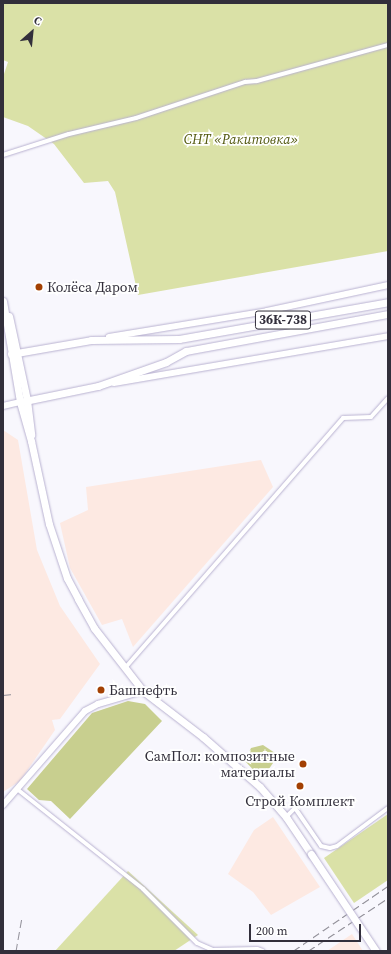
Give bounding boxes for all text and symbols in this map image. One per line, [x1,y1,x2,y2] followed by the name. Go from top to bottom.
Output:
[12,12,52,52] north arrow
[31,13,44,29] text: С
[184,131,298,147] park label: СНТ «Ракитовка»
[47,279,138,295] place label: Колёса Даром
[34,282,44,292] marker: Колёса Даром
[254,309,312,331] road number: 36К-738
[109,682,177,698] place label: Башнефть
[96,685,106,695] marker: Башнефть
[145,748,295,780] place label: СамПол: композитные материалы
[298,759,308,769] marker: СамПол: композитные материалы
[295,781,305,791] marker: Строй Комплект
[245,793,355,809] place label: Строй Комплект
[251,916,363,942] scale bar
[256,923,288,939] text: 200 m

